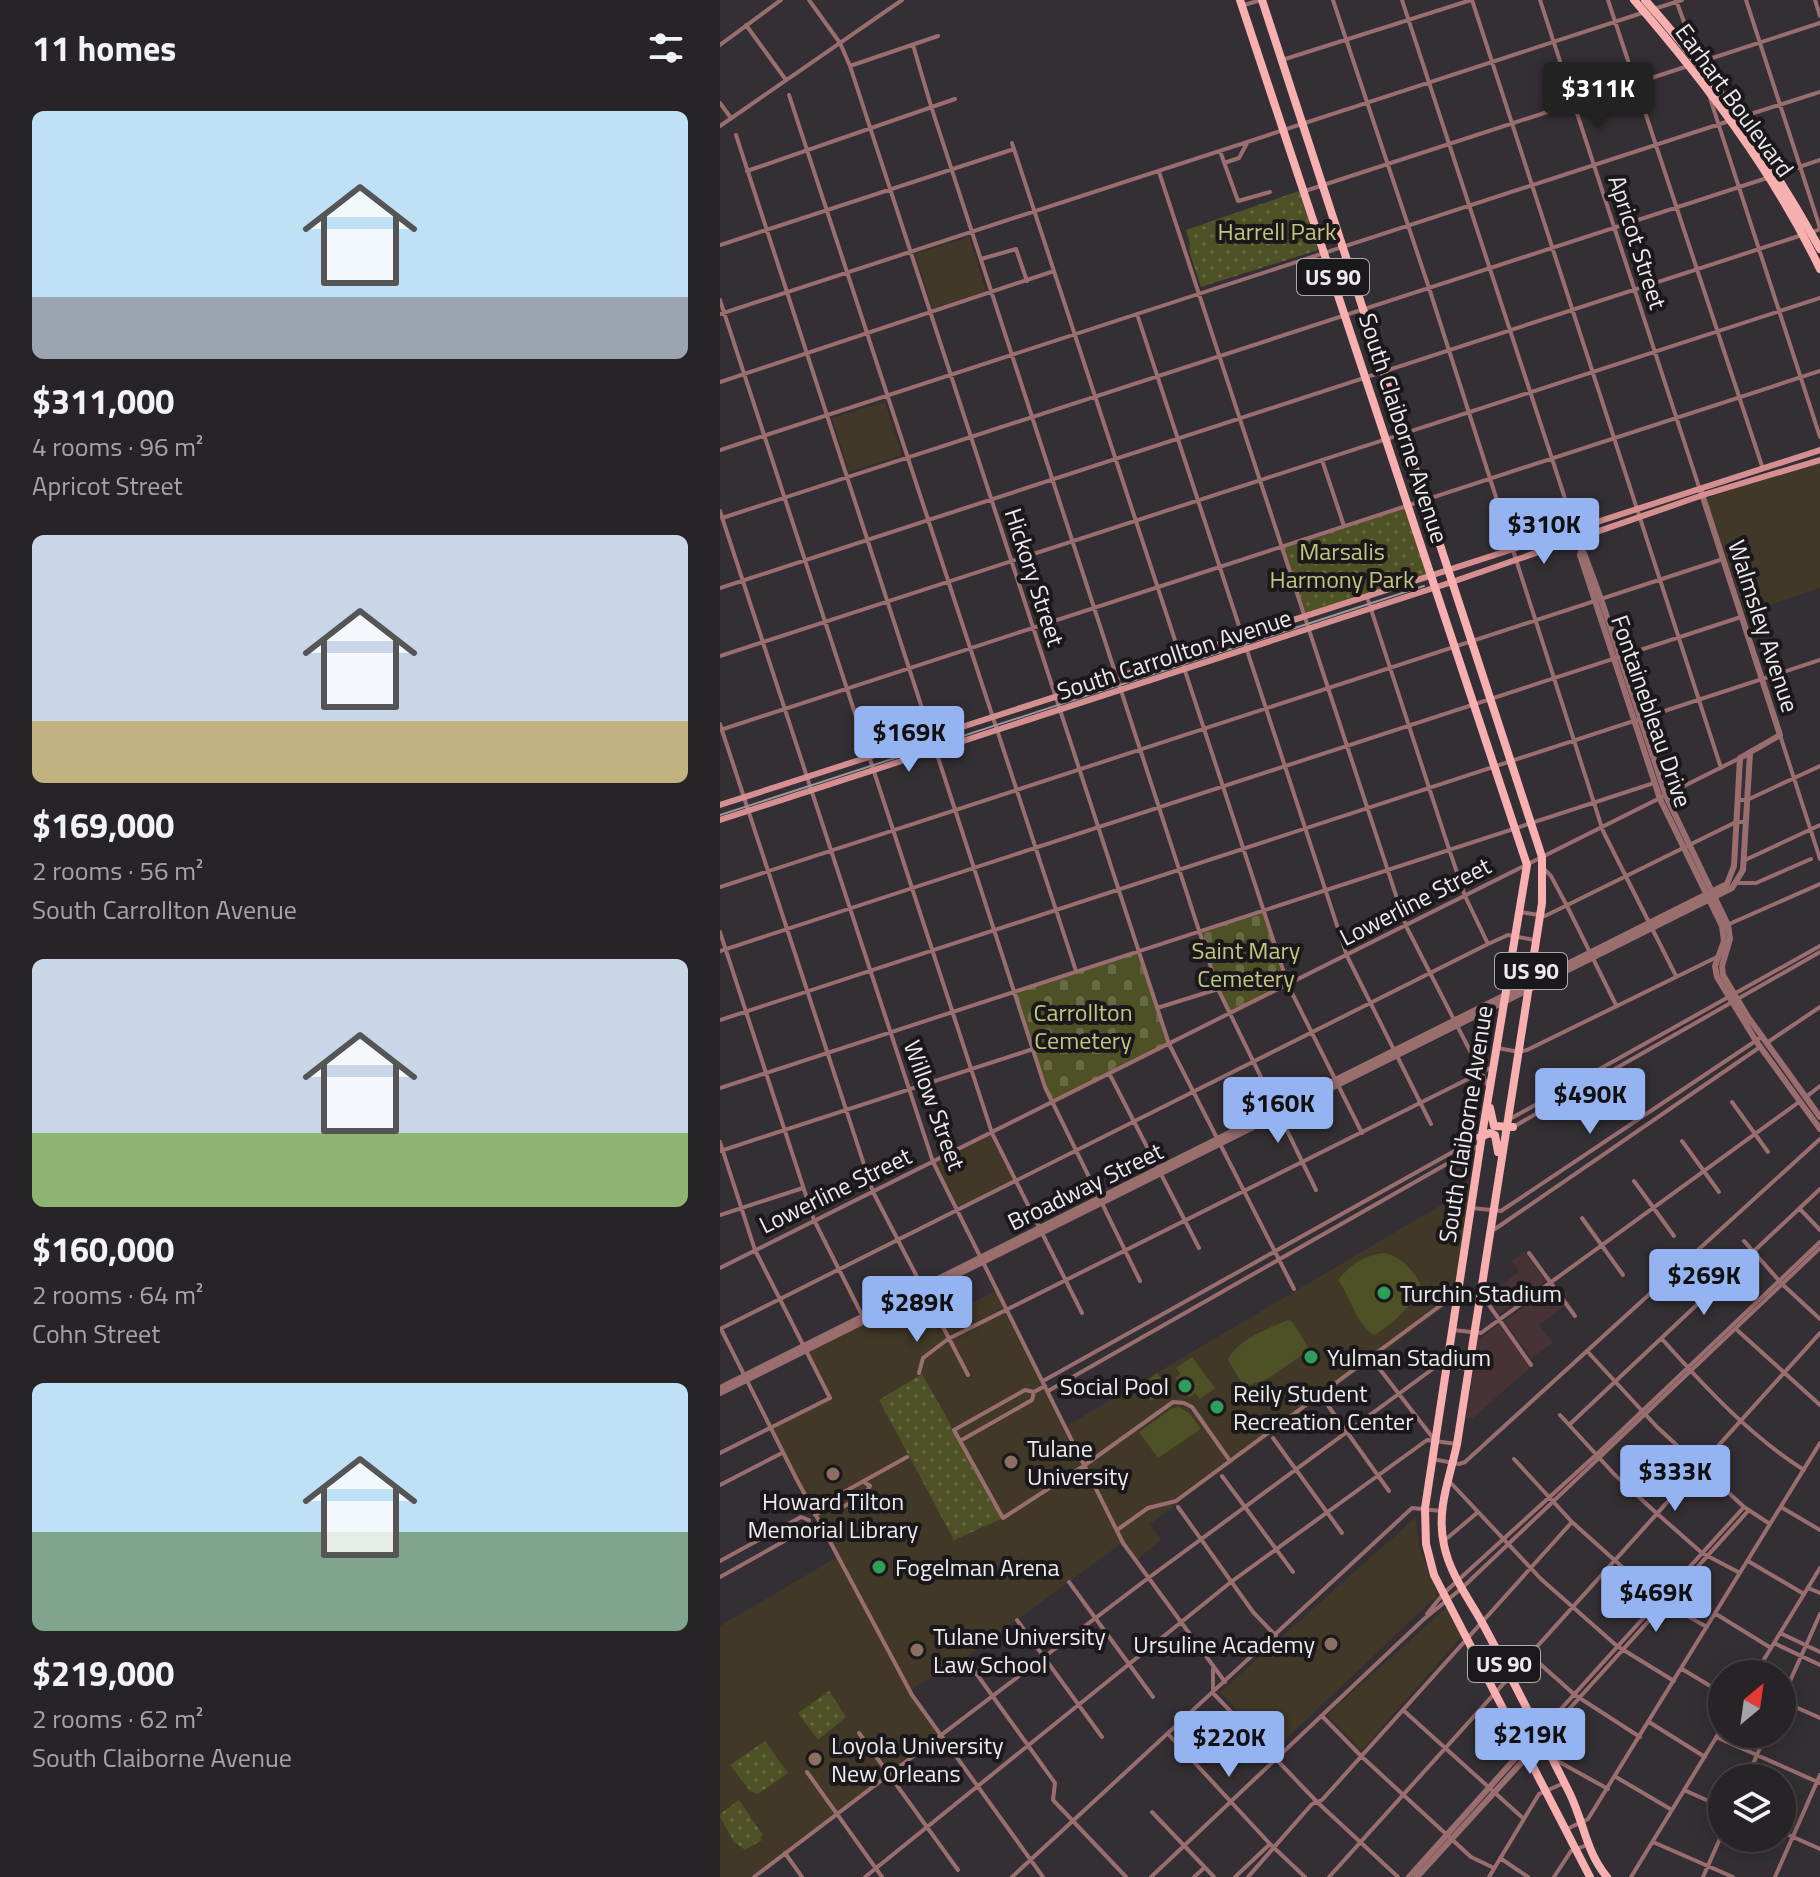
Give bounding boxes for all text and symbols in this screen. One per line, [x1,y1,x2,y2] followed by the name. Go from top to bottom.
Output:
[1667,16,1803,184] street label: Earhart Boulevard
[32,22,176,74] text: 11 homes
[644,26,688,70] icon: filters
[1542,62,1654,130] pin: $311K
[1561,68,1635,107] text: $311K
[288,163,432,307] icon: home
[1599,170,1677,314] street label: Apricot Street
[1217,213,1337,249] park label: Harrell Park
[1297,259,1369,295] road number: US 90
[1350,308,1458,548] street label: South Claiborne Avenue
[32,375,174,427] text: $311,000
[32,427,203,466] text: 4 rooms · 96 m²
[32,466,183,505] text: Apricot Street
[1488,498,1600,566] pin: $310K
[996,504,1074,651] street label: Hickory Street
[1507,504,1581,543] text: $310K
[1270,533,1415,597] park label: Marsalis Harmony Park
[1719,535,1809,717] street label: Walmsley Avenue
[288,587,432,731] icon: home
[1052,599,1296,709] street label: South Carrollton Avenue
[1602,610,1702,812] street label: Fontainebleau Drive
[853,706,965,774] pin: $169K
[872,712,946,751] text: $169K
[32,799,174,851] text: $169,000
[1333,847,1497,955] street label: Lowerline Street
[32,851,203,890] text: 2 rooms · 56 m²
[32,890,297,929] text: South Carrollton Avenue
[1192,932,1301,996] park label: Saint Mary Cemetery
[1495,953,1567,989] road number: US 90
[1033,994,1133,1058] park label: Carrollton Cemetery
[1428,1003,1502,1245] street label: South Claiborne Avenue
[288,1011,432,1155] icon: home
[895,1035,975,1175] street label: Willow Street
[1534,1068,1646,1136] pin: $490K
[1553,1074,1627,1113] text: $490K
[1222,1077,1334,1145] pin: $160K
[1241,1083,1315,1122] text: $160K
[1001,1133,1169,1239] street label: Broadway Street
[753,1137,918,1242] street label: Lowerline Street
[32,1223,174,1275] text: $160,000
[1648,1249,1760,1317] pin: $269K
[1667,1255,1741,1294] text: $269K
[32,1275,203,1314] text: 2 rooms · 64 m²
[1400,1275,1562,1311] place label: Turchin Stadium
[861,1276,973,1344] pin: $289K
[880,1282,954,1321] text: $289K
[1375,1284,1393,1302] marker: Turchin Stadium
[32,1314,160,1353] text: Cohn Street
[1327,1339,1491,1375] place label: Yulman Stadium
[1302,1348,1320,1366] marker: Yulman Stadium
[1060,1368,1169,1404] place label: Social Pool
[1233,1375,1413,1439] place label: Reily Student Recreation Center
[1176,1377,1194,1395] marker: Social Pool
[1208,1398,1226,1416] marker: Reily Student Recreation Center
[1027,1430,1129,1494] place label: Tulane University
[288,1435,432,1579] icon: home
[1619,1445,1731,1513] pin: $333K
[1638,1451,1712,1490] text: $333K
[1002,1453,1020,1471] marker: Tulane University
[824,1465,842,1483] marker: Howard Tilton Memorial Library
[748,1483,919,1547] place label: Howard Tilton Memorial Library
[895,1549,1060,1585] place label: Fogelman Arena
[870,1558,888,1576] marker: Fogelman Arena
[1600,1566,1712,1634] pin: $469K
[1619,1572,1693,1611] text: $469K
[933,1618,1106,1682] place label: Tulane University Law School
[1133,1626,1315,1662] place label: Ursuline Academy
[1322,1635,1340,1653] marker: Ursuline Academy
[908,1641,926,1659] marker: Tulane University Law School
[1468,1646,1540,1682] road number: US 90
[32,1647,174,1699] text: $219,000
[1708,1660,1796,1748] north arrow
[1708,1660,1796,1852] map controls
[32,1699,203,1738] text: 2 rooms · 62 m²
[1474,1708,1586,1776] pin: $219K
[1173,1711,1285,1779] pin: $220K
[1493,1714,1567,1753] text: $219K
[1192,1717,1266,1756] text: $220K
[831,1727,1004,1791] place label: Loyola University New Orleans
[32,1738,292,1777] text: South Claiborne Avenue
[806,1750,824,1768] marker: Loyola University New Orleans
[1708,1764,1796,1852] button: layers

